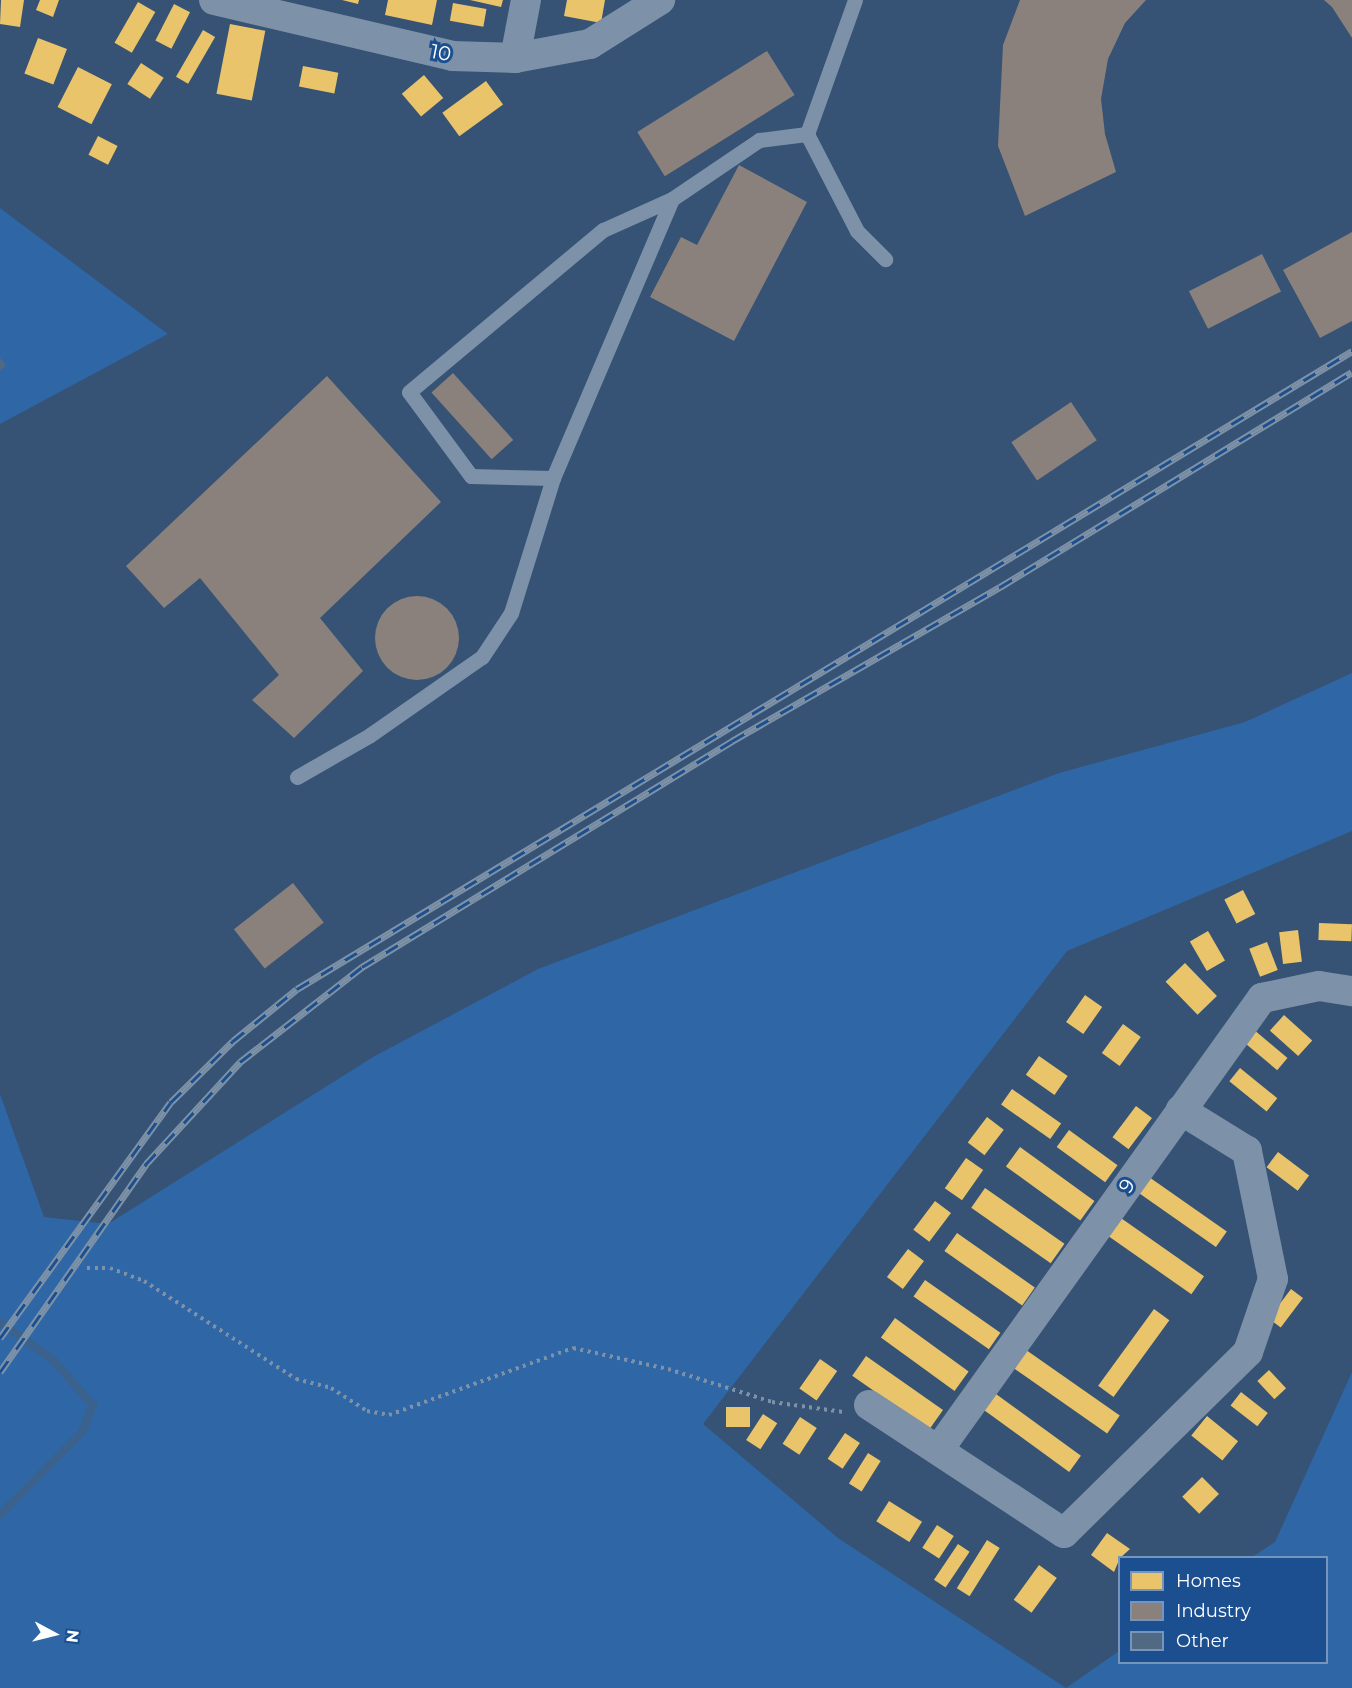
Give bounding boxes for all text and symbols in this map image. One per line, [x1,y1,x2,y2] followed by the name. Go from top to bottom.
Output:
[429,39,453,67] street label: 10
[1114,1174,1140,1198] street label: 9
[1118,1556,1328,1664] legend
[1176,1570,1241,1592] text: Homes
[1176,1600,1251,1622] text: Industry
[24,1604,84,1664] north arrow
[62,1629,83,1644] text: N
[1176,1630,1229,1652] text: Other

